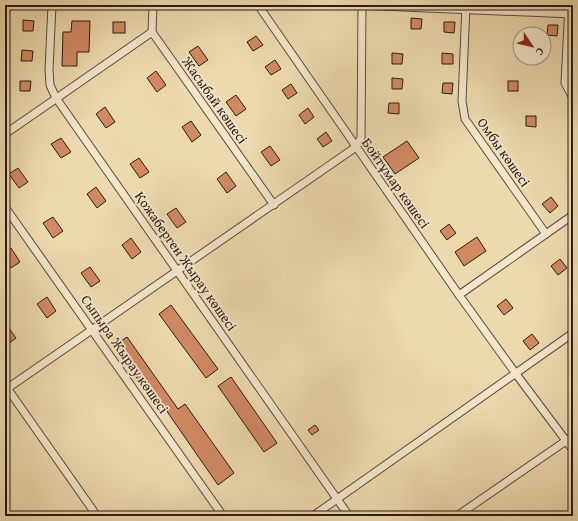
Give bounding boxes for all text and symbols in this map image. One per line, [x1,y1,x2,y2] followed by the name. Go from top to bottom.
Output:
[512,26,552,66] north arrow
[532,45,549,59] text: С
[177,52,253,148] street label: Жасыбай көшесі
[473,113,535,191] street label: Омбы көшесі
[357,134,435,232] street label: Бойтұмар көшесі
[130,187,242,335] street label: Қожаберген Жырау көшесі
[76,291,174,417] street label: Сыпыра Жырау көшесі

